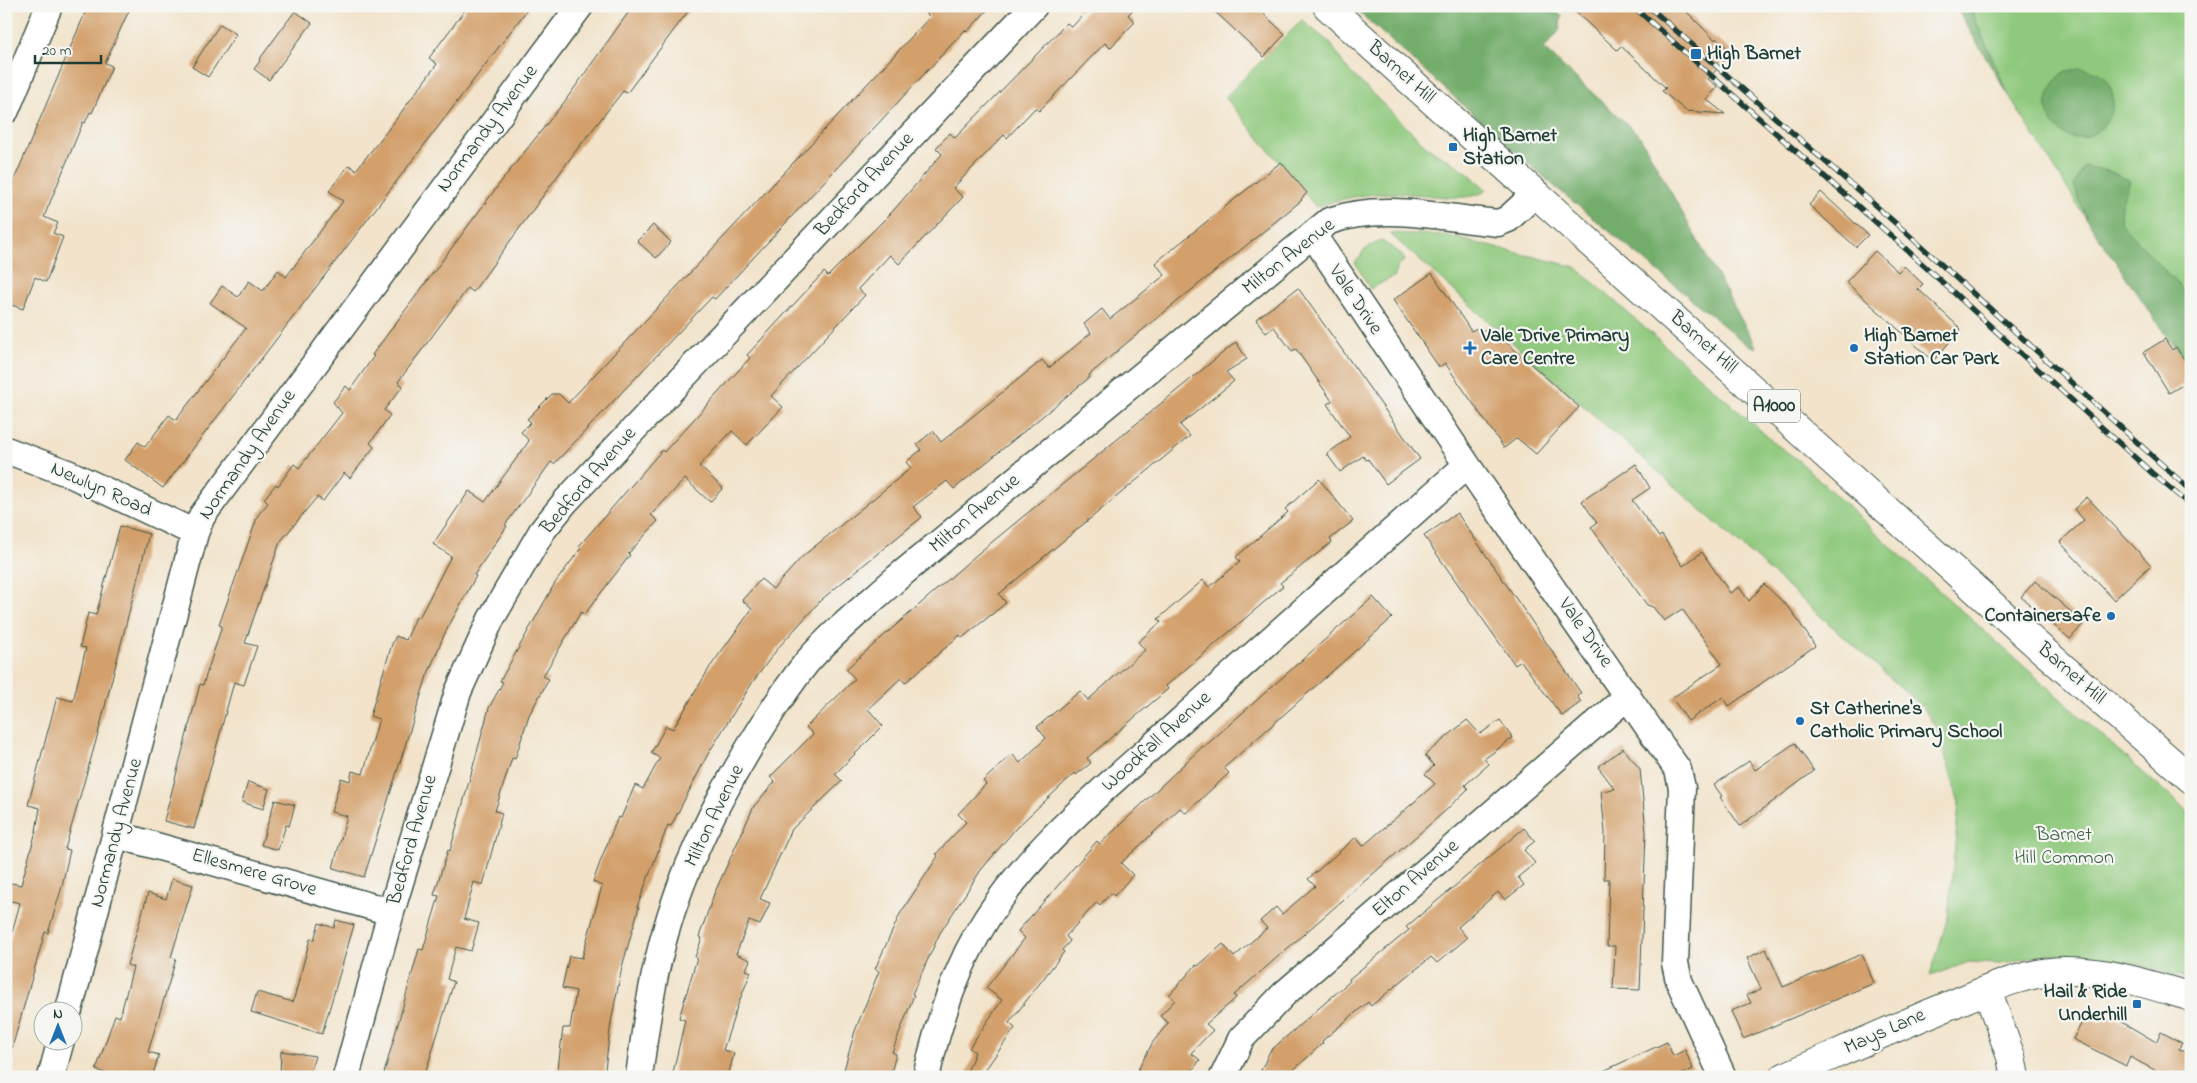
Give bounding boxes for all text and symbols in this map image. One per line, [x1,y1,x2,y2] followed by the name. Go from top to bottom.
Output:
[35,32,101,64] scale bar
[1360,34,1442,112] street label: Barnet Hill
[42,40,72,62] text: 20 m
[1707,40,1801,70] place label: High Barnet
[1689,47,1703,61] marker: High Barnet
[430,59,546,199] street label: Normandy Avenue
[1463,122,1557,174] place label: High Barnet Station
[808,126,921,245] street label: Bedford Avenue
[1447,141,1459,153] marker: High Barnet Station
[1236,211,1342,303] street label: Milton Avenue
[1320,258,1389,341] street label: Vale Drive
[1662,304,1744,382] street label: Barnet Hill
[1480,322,1629,374] place label: Vale Drive Primary Care Centre
[1864,322,2000,374] place label: High Barnet Station Car Park
[1463,341,1477,355] marker: Vale Drive Primary Care Centre
[1848,342,1860,354] marker: High Barnet Station Car Park
[192,384,304,526] street label: Normandy Avenue
[1748,390,1800,422] road number: A1000
[533,421,644,542] street label: Bedford Avenue
[46,455,156,525] street label: Newlyn Road
[923,467,1027,561] street label: Milton Avenue
[1550,591,1620,674] street label: Vale Drive
[1984,602,2102,631] place label: Containersafe
[2105,610,2117,622] marker: Containersafe
[2029,635,2112,712] street label: Barnet Hill
[1096,685,1218,799] street label: Woodfall Avenue
[1810,695,2002,748] place label: St Catherine's Catholic Primary School
[1794,715,1806,727] marker: St Catherine's Catholic Primary School
[83,755,151,911] street label: Normandy Avenue
[678,760,752,872] street label: Milton Avenue
[380,771,445,910] street label: Bedford Avenue
[2014,821,2114,873] park label: Barnet Hill Common
[1366,833,1466,925] street label: Elton Avenue
[188,841,320,905] street label: Ellesmere Grove
[2044,978,2128,1030] place label: Hail & Ride Underhill
[2131,998,2143,1010] marker: Hail & Ride Underhill
[32,1000,82,1050] north arrow
[1840,1001,1930,1063] street label: Mays Lane
[53,1004,63,1025] text: N

